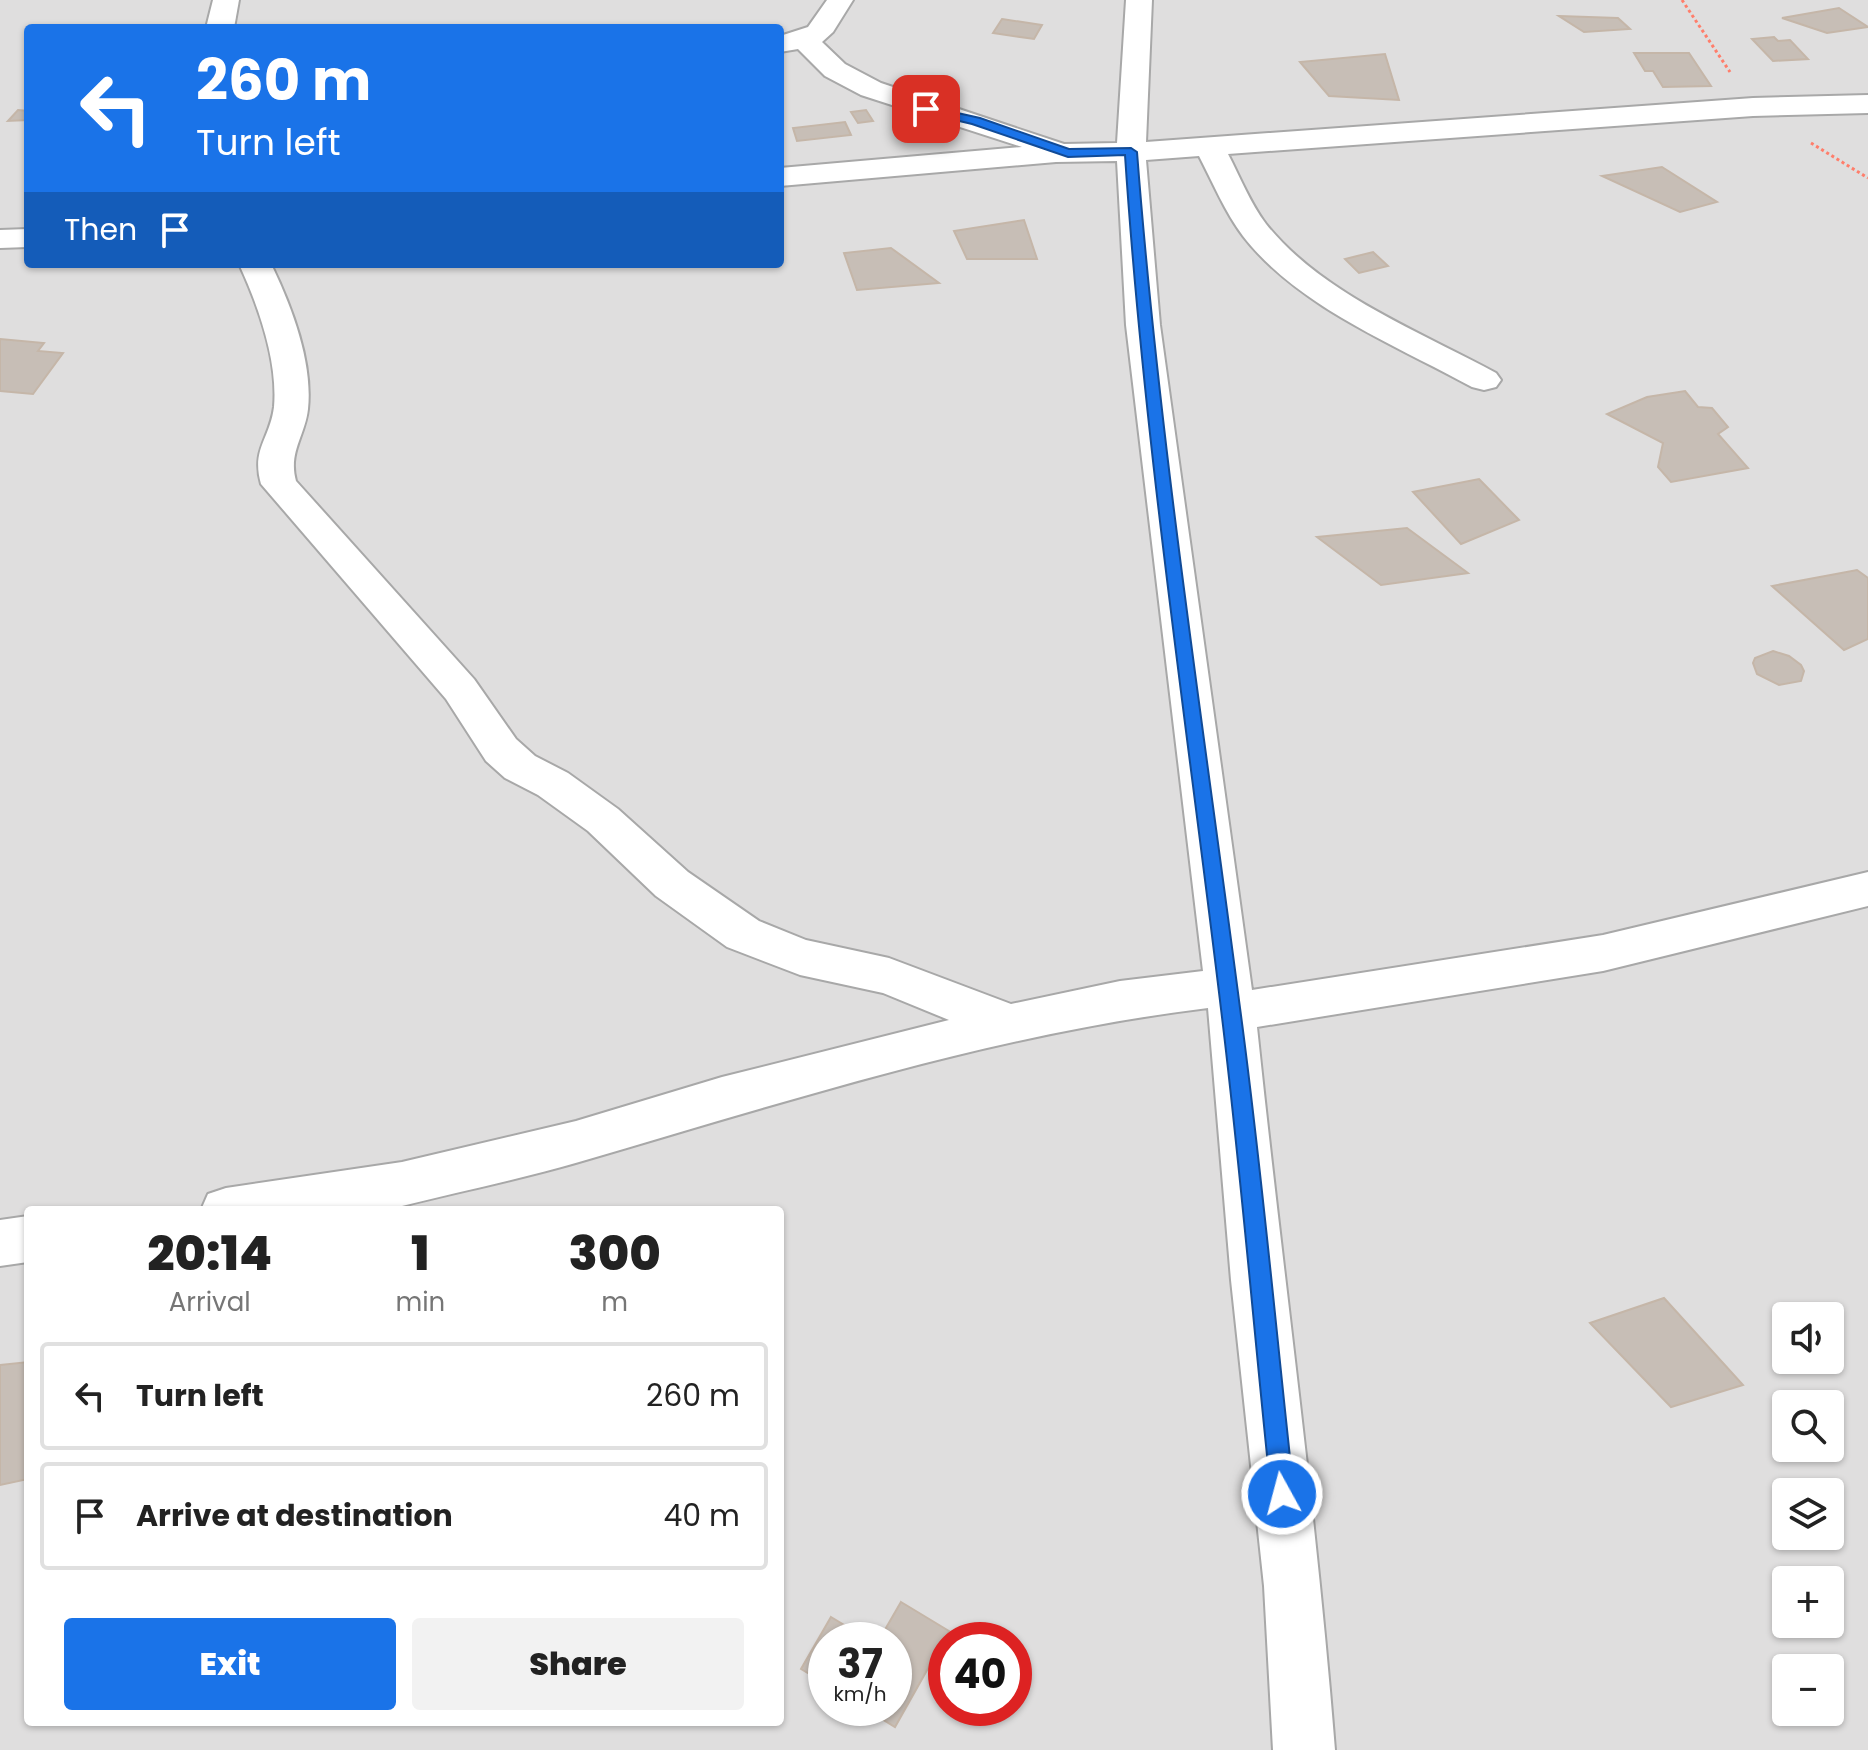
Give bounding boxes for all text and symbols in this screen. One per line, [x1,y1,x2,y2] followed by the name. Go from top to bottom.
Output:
[196,41,371,120] text: 260 m
[64,56,168,160] icon: left
[892,75,960,143] pin
[904,87,948,131] icon: arrive
[196,117,341,168] text: Turn left
[64,208,137,251] text: Then
[153,208,197,252] icon: arrive
[147,1220,272,1287] text: 20:14
[411,1220,430,1287] text: 1
[568,1220,661,1287] text: 300
[169,1284,251,1320] text: Arrival
[395,1284,445,1320] text: min
[601,1284,628,1320] text: m
[1772,1302,1844,1726] map controls
[1772,1302,1844,1374] button: sound
[68,1374,112,1418] icon: left
[136,1374,264,1417] text: Turn left
[646,1374,740,1417] text: 260 m
[1772,1390,1844,1462] button: search
[1240,1452,1324,1536] position arrow
[1772,1478,1844,1550] button: layers
[68,1494,112,1538] icon: arrive
[136,1494,453,1537] text: Arrive at destination
[663,1494,740,1537] text: 40 m
[1772,1566,1844,1638] button: +
[64,1618,396,1710] button: Exit
[412,1618,744,1710] button: Share
[928,1622,1032,1726] speed limit sign: 40
[837,1636,883,1692] text: 37
[1772,1654,1844,1726] button: −
[833,1680,887,1708] text: km/h

